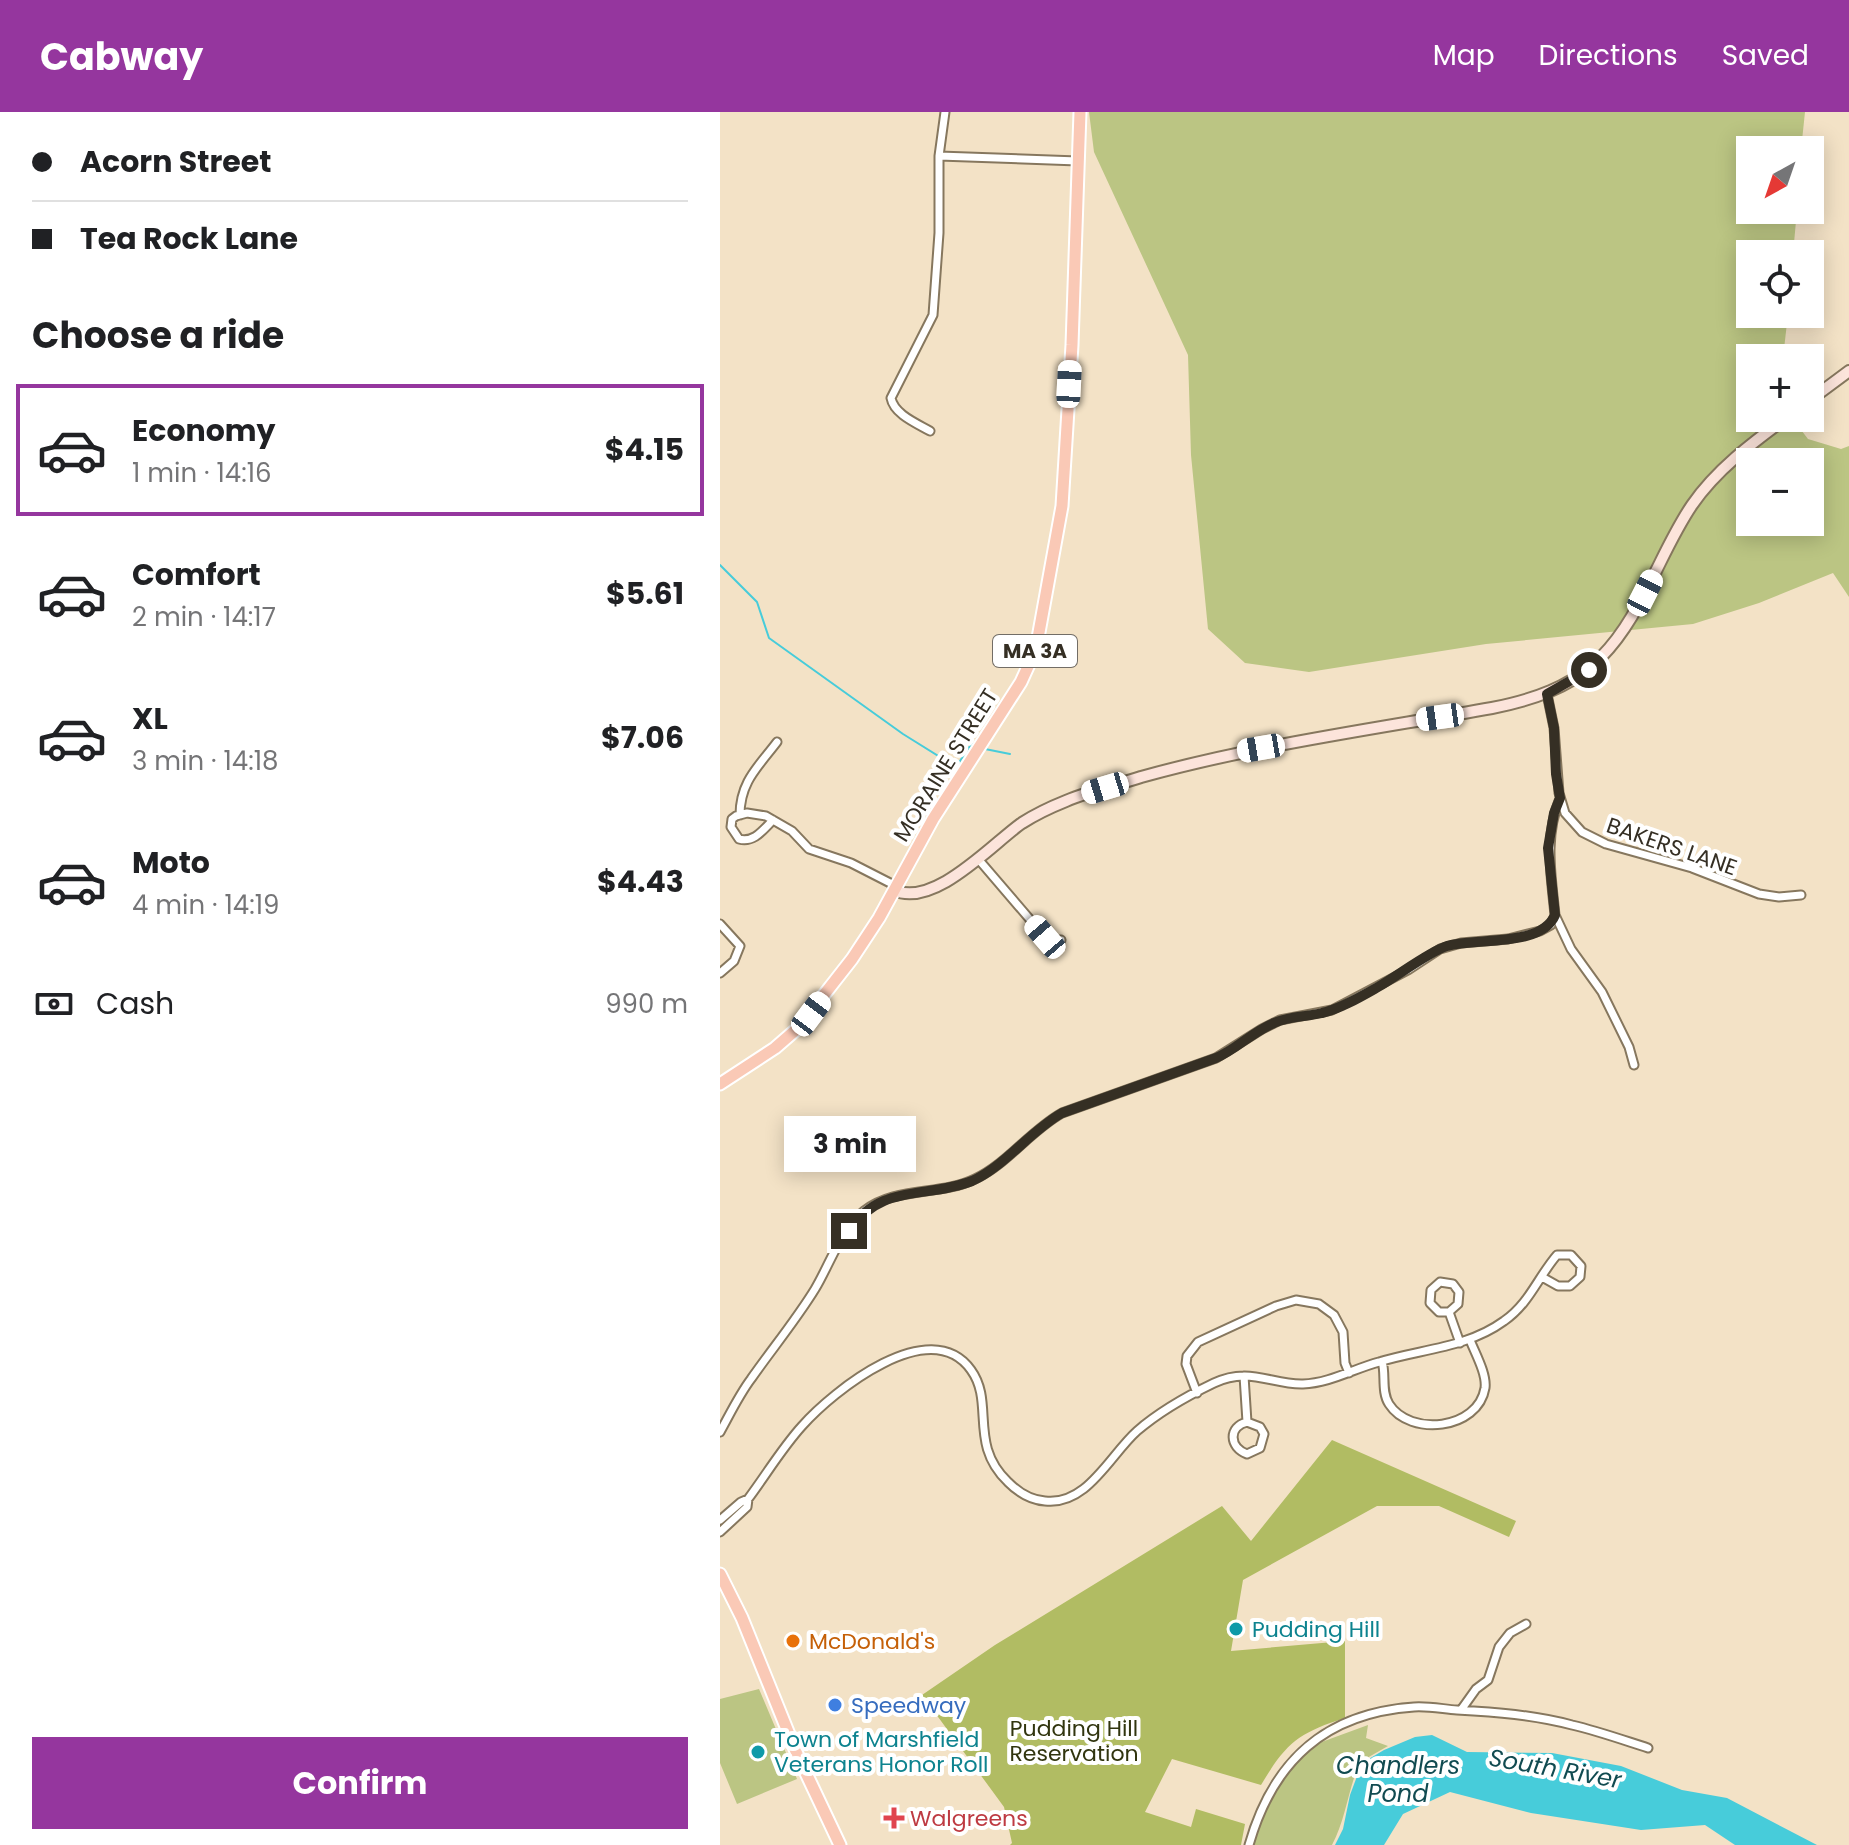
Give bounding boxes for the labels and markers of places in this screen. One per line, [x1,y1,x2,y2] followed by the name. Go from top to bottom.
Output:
[1252,1614,1380,1645] place label: Pudding Hill
[1227,1620,1245,1638] marker: Pudding Hill
[809,1626,935,1657] place label: McDonald's
[784,1632,802,1650] marker: McDonald's
[851,1690,967,1721] place label: Speedway
[826,1696,844,1714] marker: Speedway
[774,1724,989,1780] place label: Town of Marshfield Veterans Honor Roll
[749,1743,767,1761] marker: Town of Marshfield Veterans Honor Roll
[910,1803,1028,1834] place label: Walgreens
[885,1809,903,1827] marker: Walgreens

